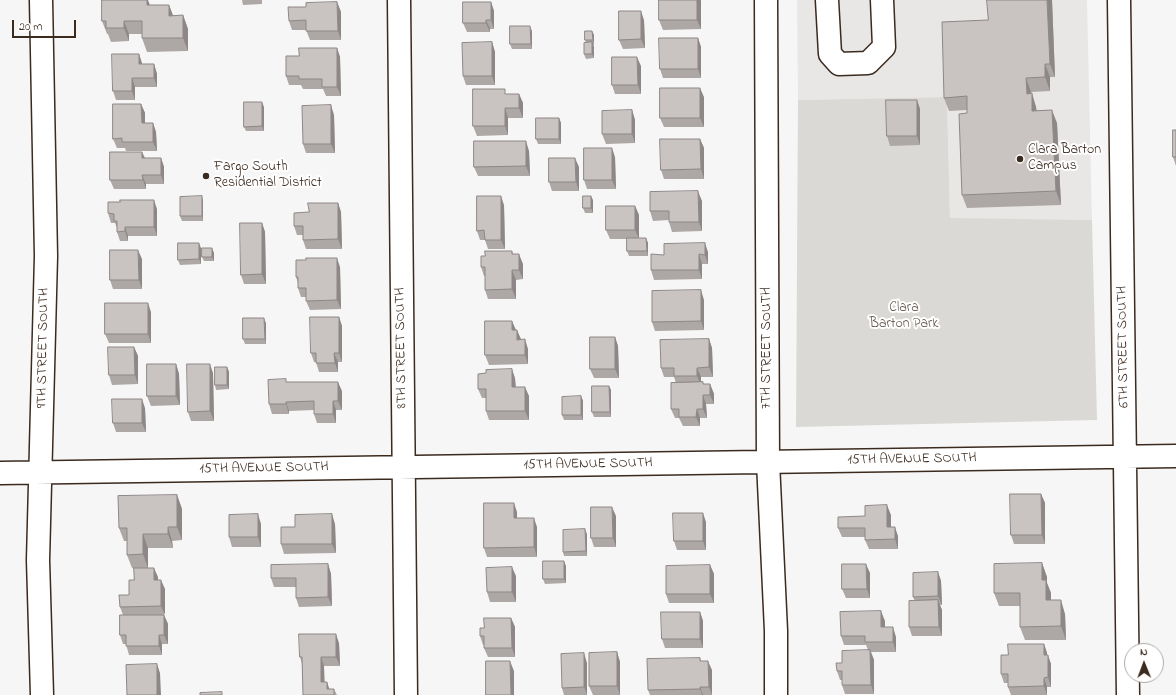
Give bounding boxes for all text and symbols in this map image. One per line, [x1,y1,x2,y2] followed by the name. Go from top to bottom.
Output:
[14,12,78,38] scale bar
[19,18,42,36] text: 20 m
[1028,143,1101,176] place label: Clara Barton Campus
[1015,154,1025,164] marker: Clara Barton Campus
[214,160,322,192] place label: Fargo South Residential District
[201,171,211,181] marker: Fargo South Residential District
[1115,286,1133,408] street label: 6TH STREET SOUTH
[393,287,411,409] street label: 8TH STREET SOUTH
[760,287,776,409] street label: 7TH STREET SOUTH
[35,288,53,408] street label: 9TH STREET SOUTH
[869,301,939,334] park label: Clara Barton Park
[847,450,977,470] street label: 15TH AVENUE SOUTH
[523,455,653,475] street label: 15TH AVENUE SOUTH
[199,459,329,479] street label: 15TH AVENUE SOUTH
[1124,643,1164,683] north arrow
[1140,644,1148,660] text: N

